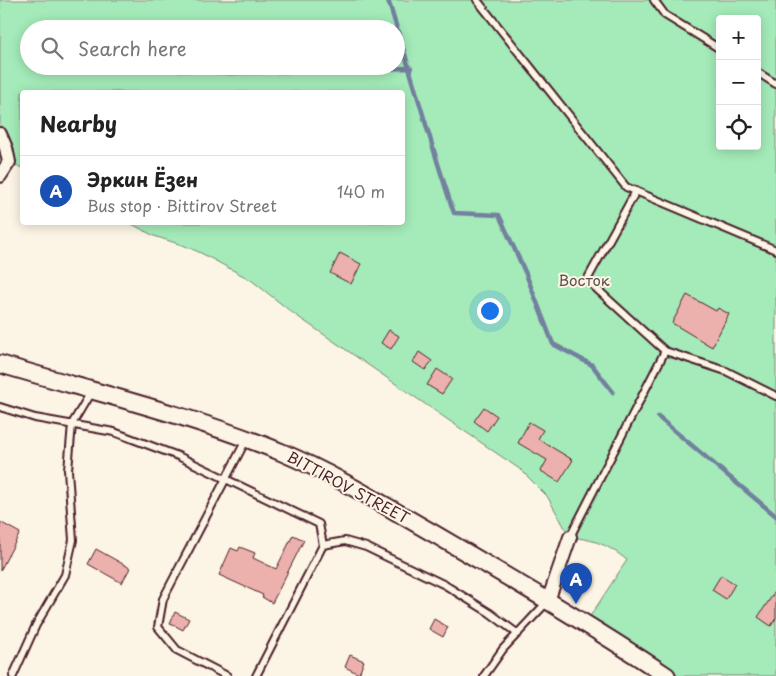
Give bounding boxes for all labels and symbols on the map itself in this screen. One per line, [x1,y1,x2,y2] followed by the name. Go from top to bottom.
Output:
[558,268,610,291] park label: Восток
[477,298,503,324] your location
[283,445,415,529] street label: BITTIROV STREET
[560,563,592,604] pin: A

